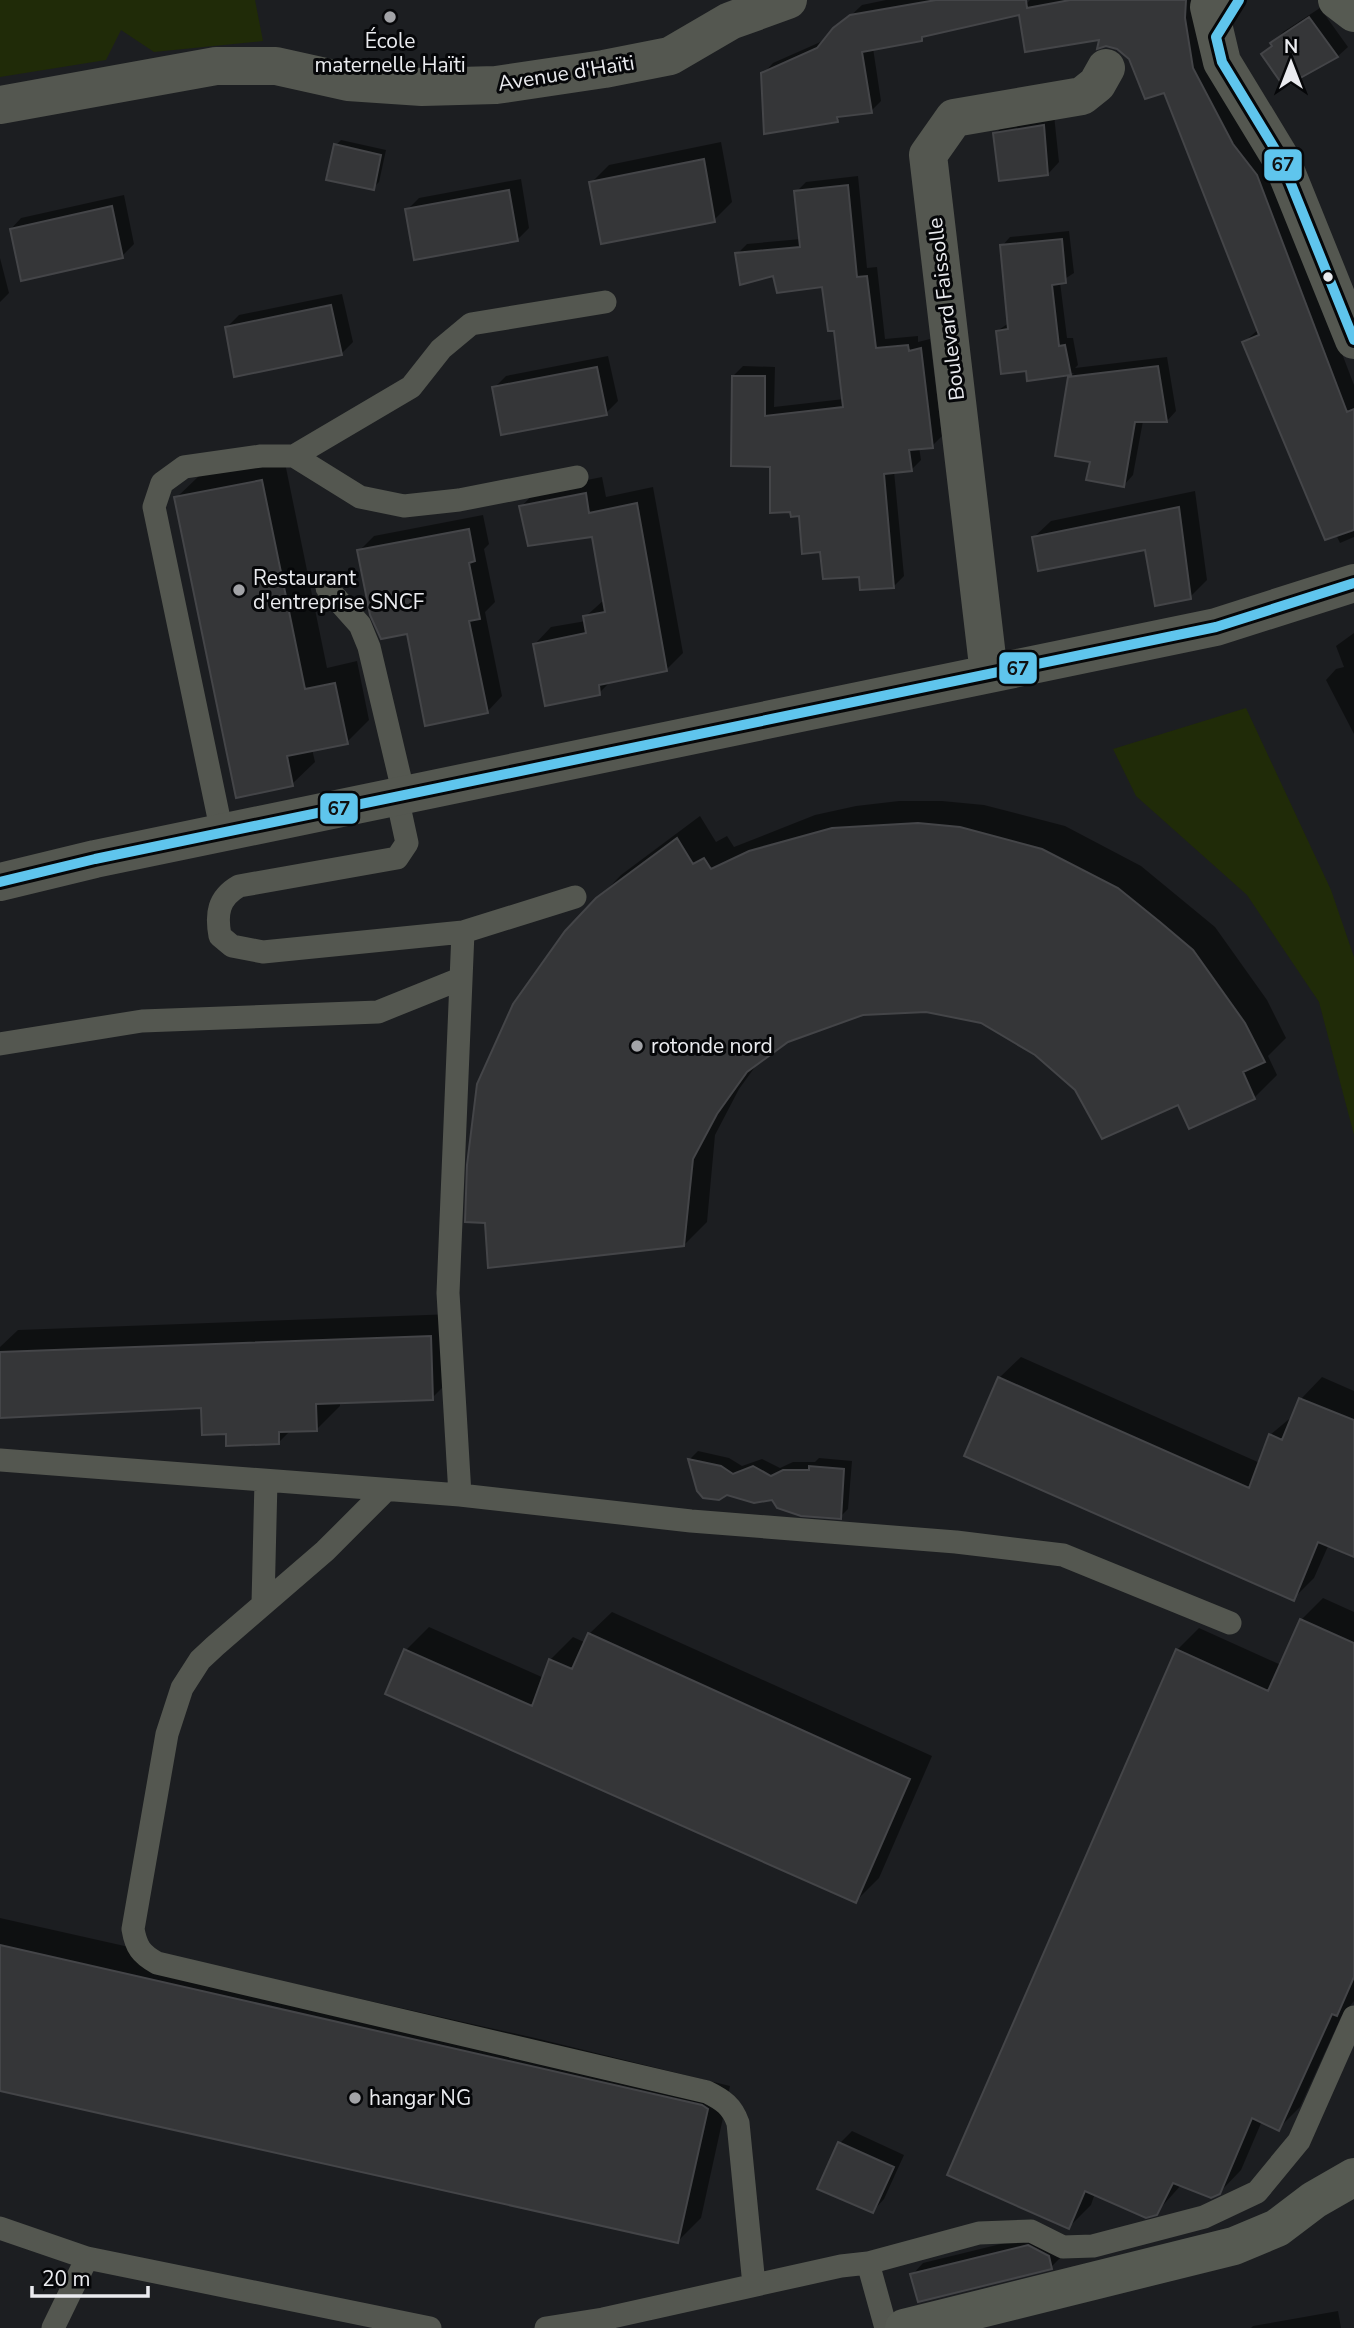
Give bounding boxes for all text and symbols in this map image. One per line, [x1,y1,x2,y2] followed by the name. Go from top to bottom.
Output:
[382,9,398,25] marker: École maternelle Haïti
[314,27,466,79] place label: École maternelle Haïti
[1256,28,1326,98] north arrow
[1284,34,1298,60] text: N
[496,48,636,98] street label: Avenue d'Haïti
[1263,148,1303,182] line badge: 67
[1272,152,1294,178] text: 67
[921,216,971,402] street label: Boulevard Faissolle
[1321,270,1335,284] unlabelled marker
[253,564,424,616] place label: Restaurant d'entreprise SNCF
[231,582,247,598] marker: Restaurant d'entreprise SNCF
[998,651,1038,685] line badge: 67
[1007,656,1029,682] text: 67
[319,792,359,825] line badge: 67
[328,796,350,822] text: 67
[651,1032,773,1060] place label: rotonde nord
[629,1038,645,1054] marker: rotonde nord
[369,2084,471,2112] place label: hangar NG
[347,2090,363,2106] marker: hangar NG
[32,2254,147,2298] scale bar
[42,2265,91,2293] text: 20 m

